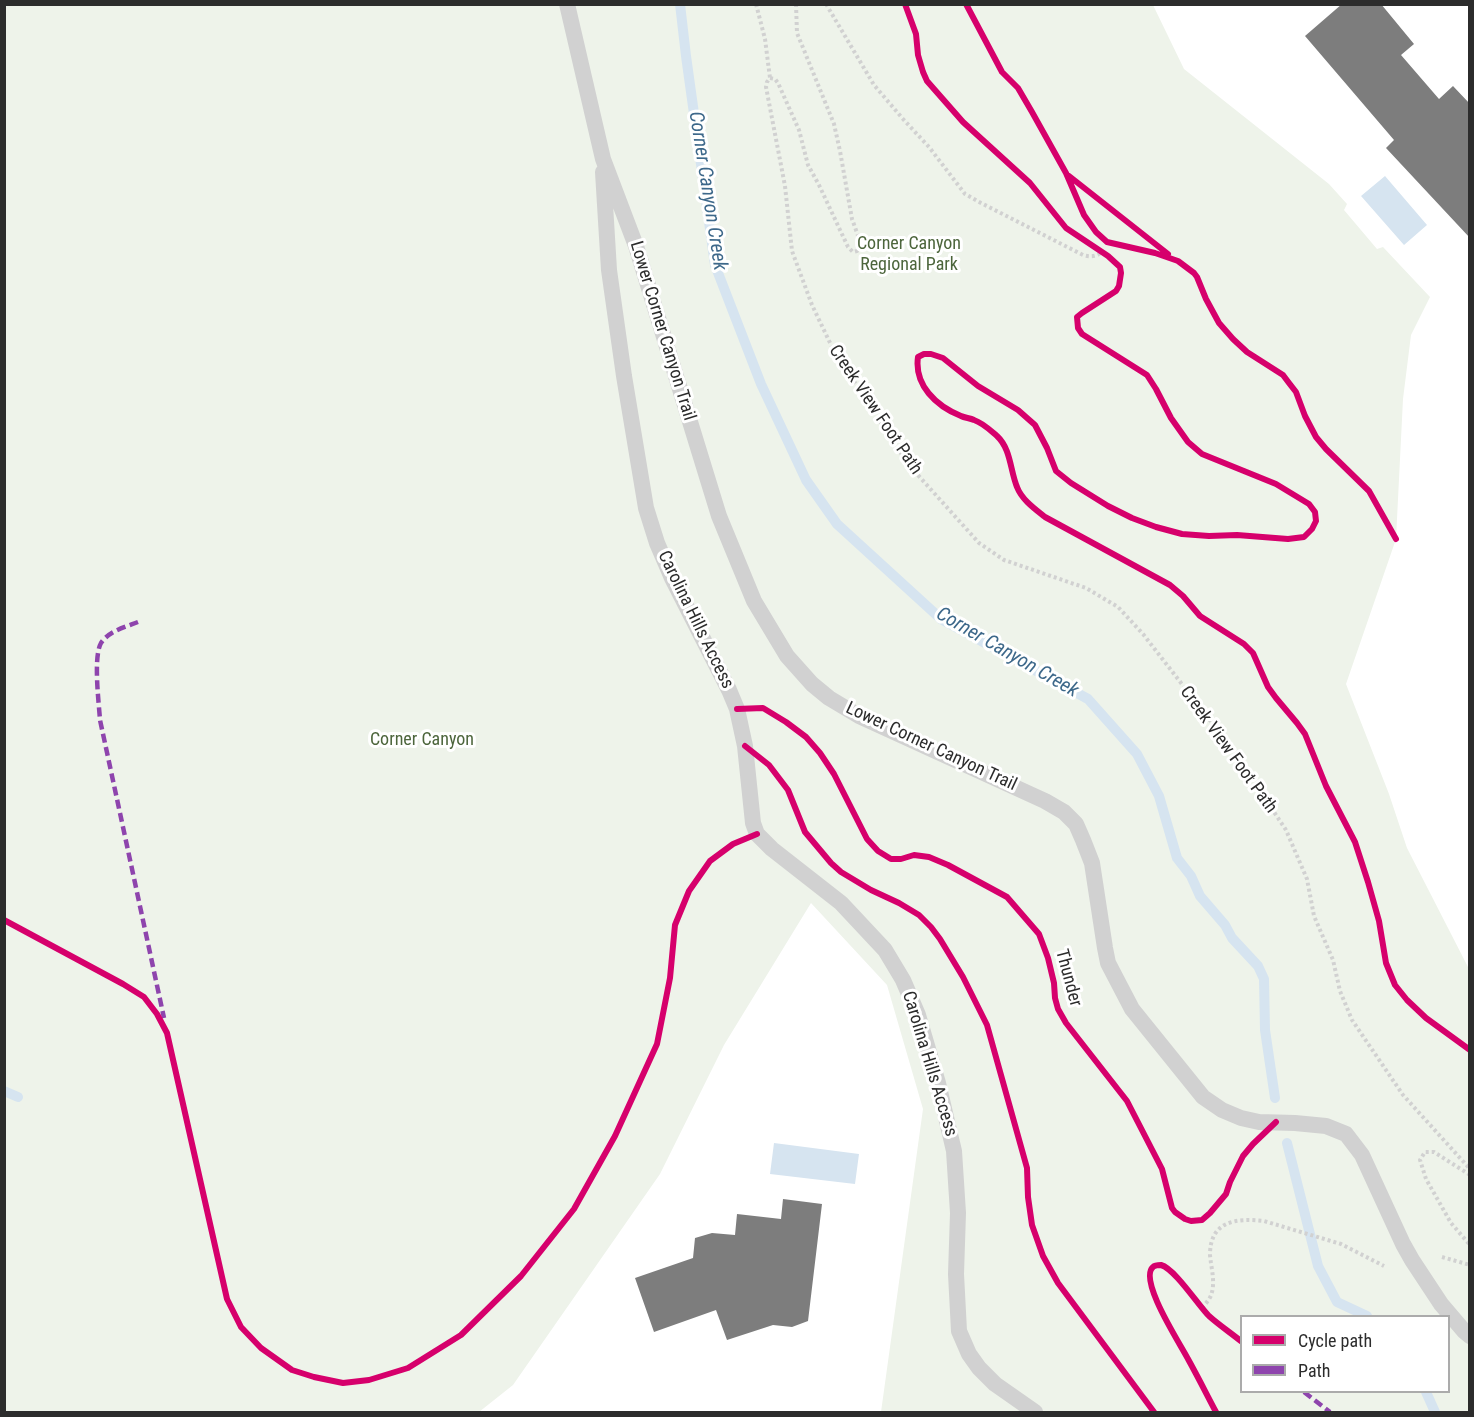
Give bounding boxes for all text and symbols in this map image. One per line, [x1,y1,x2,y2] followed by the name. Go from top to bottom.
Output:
[683,110,731,272] water label: Corner Canyon Creek
[857,233,961,276] park label: Corner Canyon Regional Park
[624,239,700,423] street label: Lower Corner Canyon Trail
[824,341,926,479] street label: Creek View Foot Path
[652,548,738,692] street label: Carolina Hills Access
[931,602,1083,704] water label: Corner Canyon Creek
[1175,682,1281,818] street label: Creek View Foot Path
[842,698,1020,796] street label: Lower Corner Canyon Trail
[370,729,474,751] park label: Corner Canyon
[1050,947,1086,1009] street label: Thunder
[897,989,961,1139] street label: Carolina Hills Access
[1240,1315,1450,1393] legend
[1298,1330,1372,1351] text: Cycle path
[1298,1360,1331,1381] text: Path

